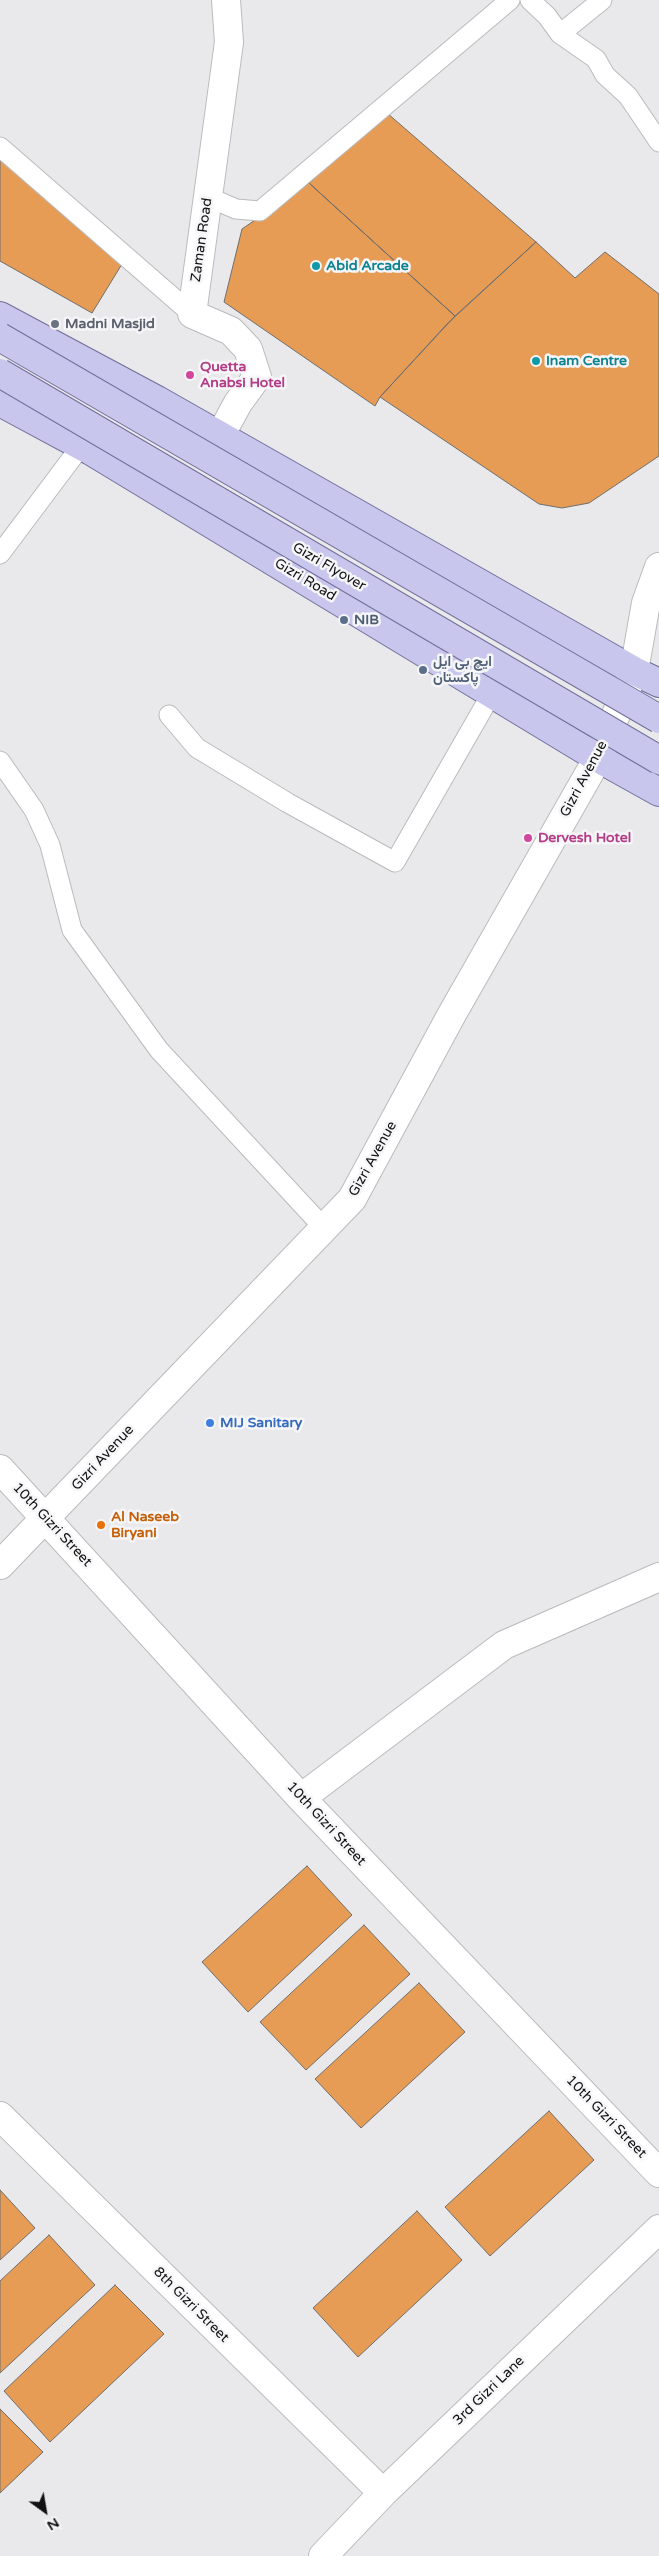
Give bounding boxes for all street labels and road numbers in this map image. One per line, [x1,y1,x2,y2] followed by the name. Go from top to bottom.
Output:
[188,197,216,283] street label: Zaman Road
[289,539,369,595] street label: Gizri Flyover
[271,555,339,605] street label: Gizri Road
[557,738,611,820] street label: Gizri Avenue
[345,1118,401,1200] street label: Gizri Avenue
[68,1422,138,1494] street label: Gizri Avenue
[9,1480,95,1570] street label: 10th Gizri Street
[283,1779,369,1869] street label: 10th Gizri Street
[562,2072,650,2162] street label: 10th Gizri Street
[150,2264,232,2346] street label: 8th Gizri Street
[450,2353,528,2429] street label: 3rd Gizri Lane

